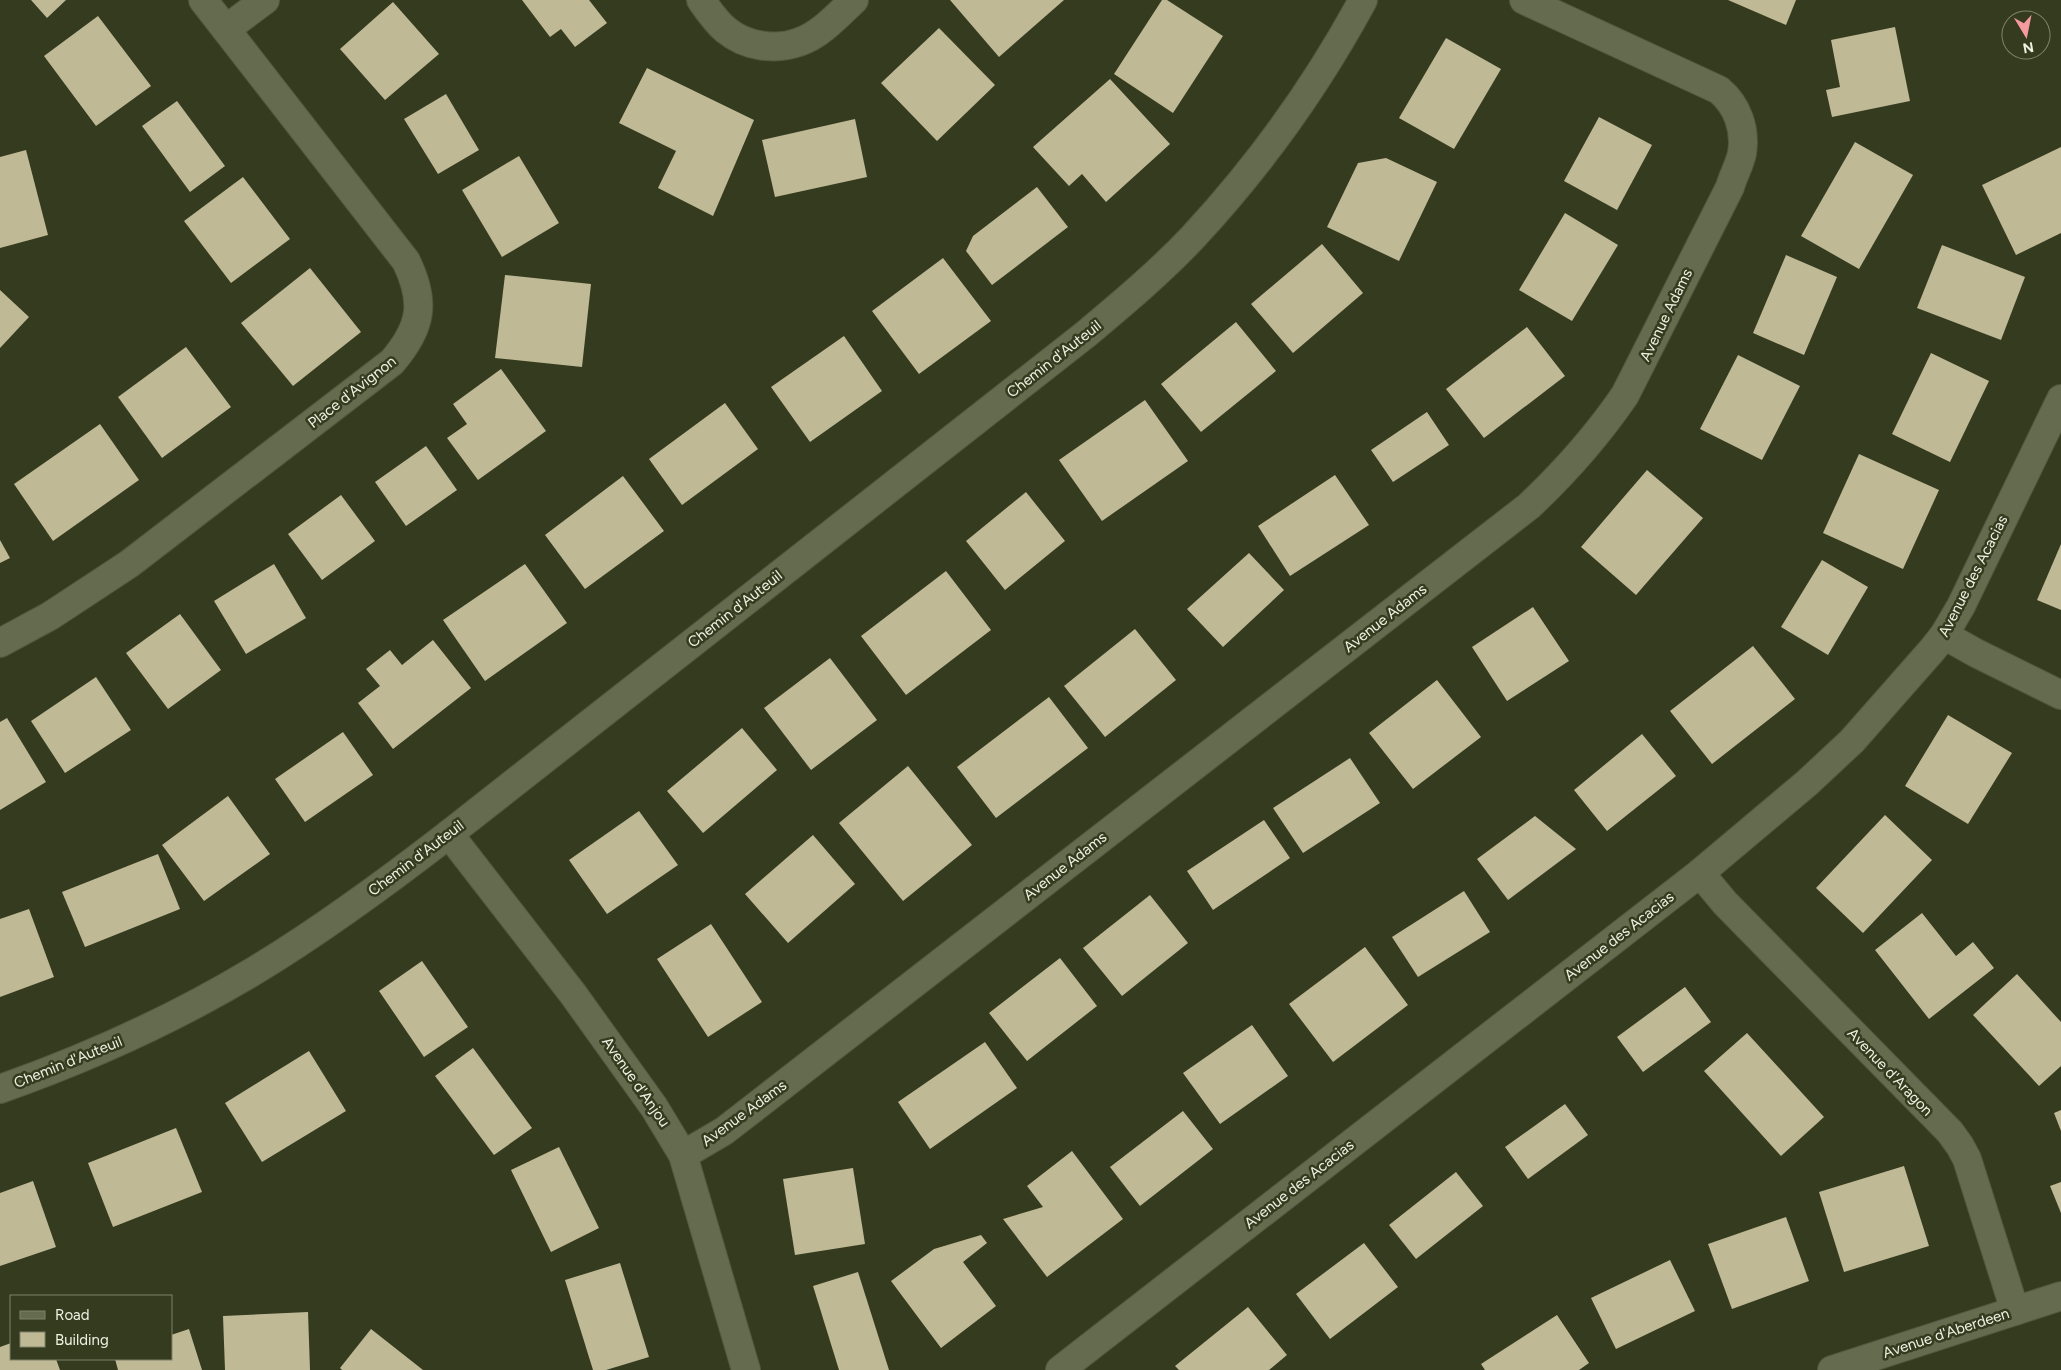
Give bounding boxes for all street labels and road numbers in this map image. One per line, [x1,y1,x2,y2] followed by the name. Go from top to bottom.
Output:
[1636,266,1696,364] street label: Avenue Adams
[1003,317,1105,401] street label: Chemin d'Auteuil
[304,352,400,432] street label: Place d'Avignon
[1935,512,2011,640] street label: Avenue des Acacias
[684,567,786,651] street label: Chemin d'Auteuil
[1340,580,1430,656] street label: Avenue Adams
[365,816,467,900] street label: Chemin d'Auteuil
[1020,828,1110,904] street label: Avenue Adams
[1561,888,1677,984] street label: Avenue des Acacias
[1844,1024,1936,1120] street label: Avenue d'Aragon
[11,1032,125,1092] street label: Chemin d'Auteuil
[598,1033,674,1131] street label: Avenue d'Anjou
[698,1076,790,1150] street label: Avenue Adams
[1241,1136,1357,1232] street label: Avenue des Acacias
[1880,1304,2012,1362] street label: Avenue d'Aberdeen

